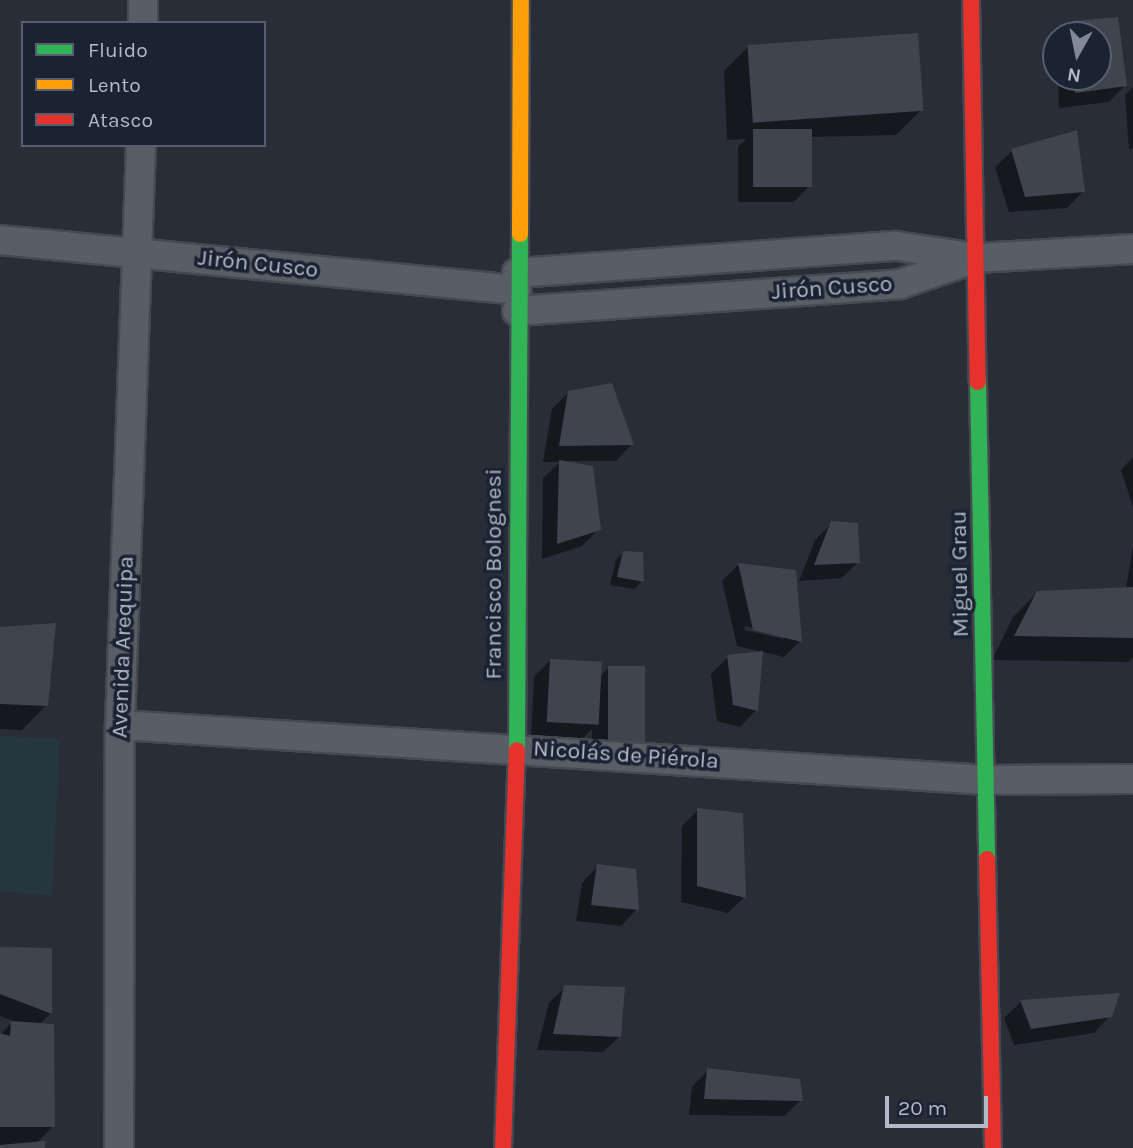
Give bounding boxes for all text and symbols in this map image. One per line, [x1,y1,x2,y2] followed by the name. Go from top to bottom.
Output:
[21,21,266,147] legend
[1042,21,1112,91] north arrow
[88,38,148,62] text: Fluido
[1066,63,1082,87] text: N
[88,73,141,97] text: Lento
[88,108,153,132] text: Atasco
[196,244,320,284] street label: Jirón Cusco
[771,270,893,306] street label: Jirón Cusco
[480,468,508,680] street label: Francisco Bolognesi
[945,510,975,638] street label: Miguel Grau
[106,555,140,739] street label: Avenida Arequipa
[532,735,720,775] street label: Nicolás de Piérola
[888,1082,991,1126] scale bar
[898,1096,947,1120] text: 20 m

